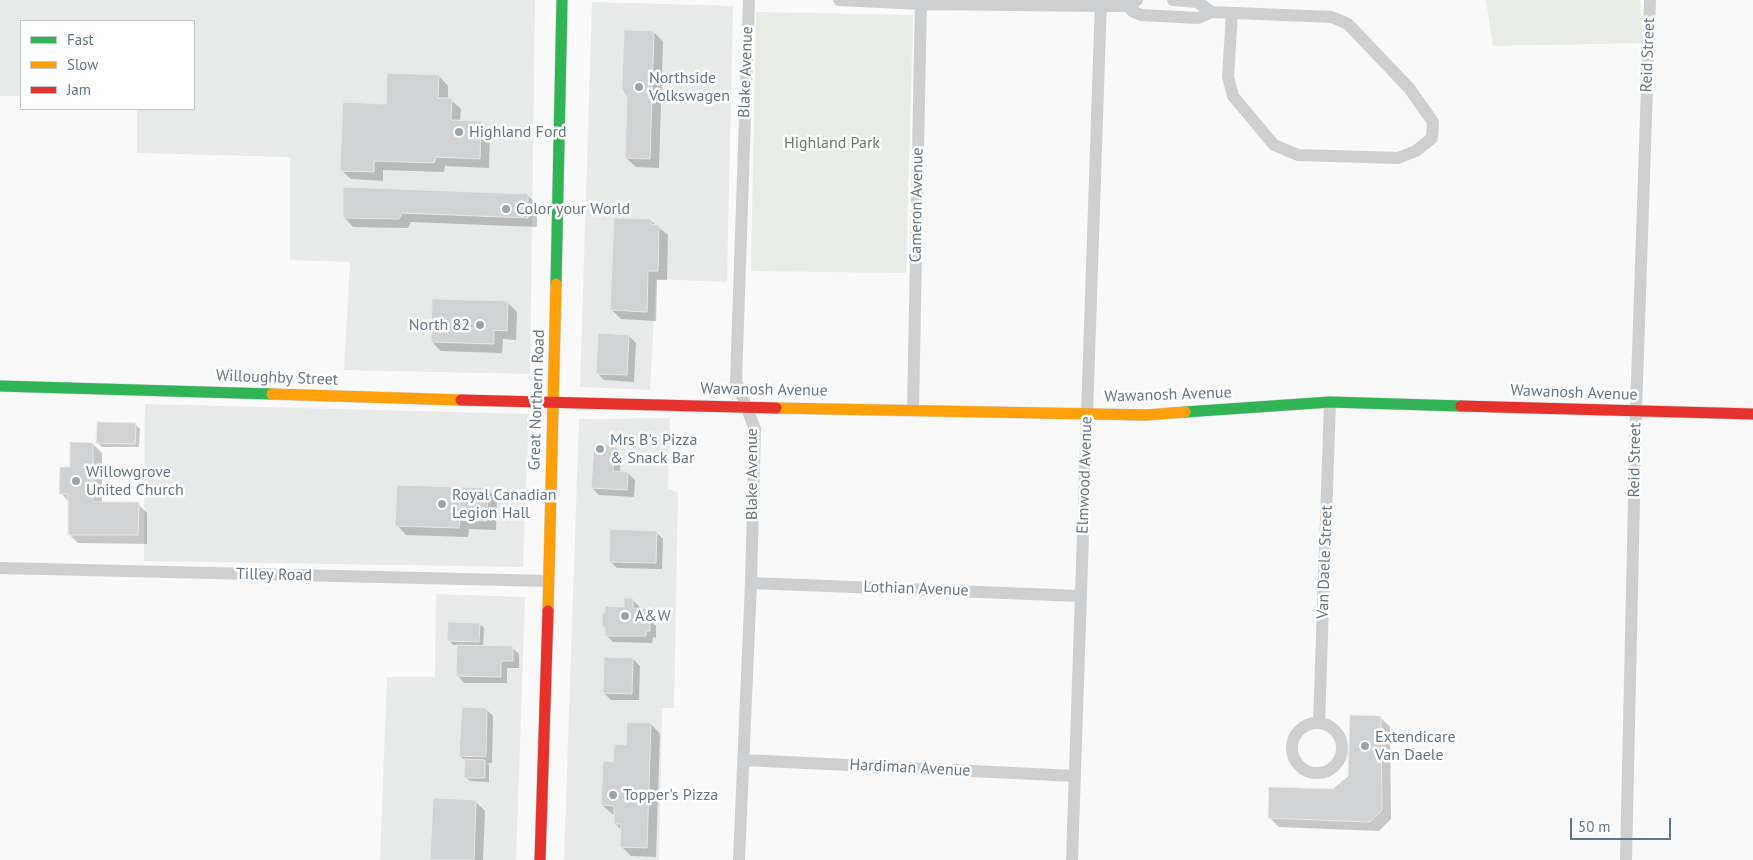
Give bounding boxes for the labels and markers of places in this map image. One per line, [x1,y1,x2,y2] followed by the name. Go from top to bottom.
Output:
[649,68,730,106] place label: Northside Volkswagen
[633,81,645,93] marker: Northside Volkswagen
[469,122,567,142] place label: Highland Ford
[453,126,465,138] marker: Highland Ford
[516,199,630,219] place label: Color your World
[500,203,512,215] marker: Color your World
[409,315,470,335] place label: North 82
[474,319,486,331] marker: North 82
[610,430,697,468] place label: Mrs B's Pizza & Snack Bar
[594,443,606,455] marker: Mrs B's Pizza & Snack Bar
[86,462,184,500] place label: Willowgrove United Church
[70,475,82,487] marker: Willowgrove United Church
[452,485,557,523] place label: Royal Canadian Legion Hall
[436,498,448,510] marker: Royal Canadian Legion Hall
[635,606,671,626] place label: A&W
[619,610,631,622] marker: A&W
[1375,727,1456,765] place label: Extendicare Van Daele
[1359,740,1371,752] marker: Extendicare Van Daele
[623,785,718,805] place label: Topper's Pizza
[607,789,619,801] marker: Topper's Pizza

